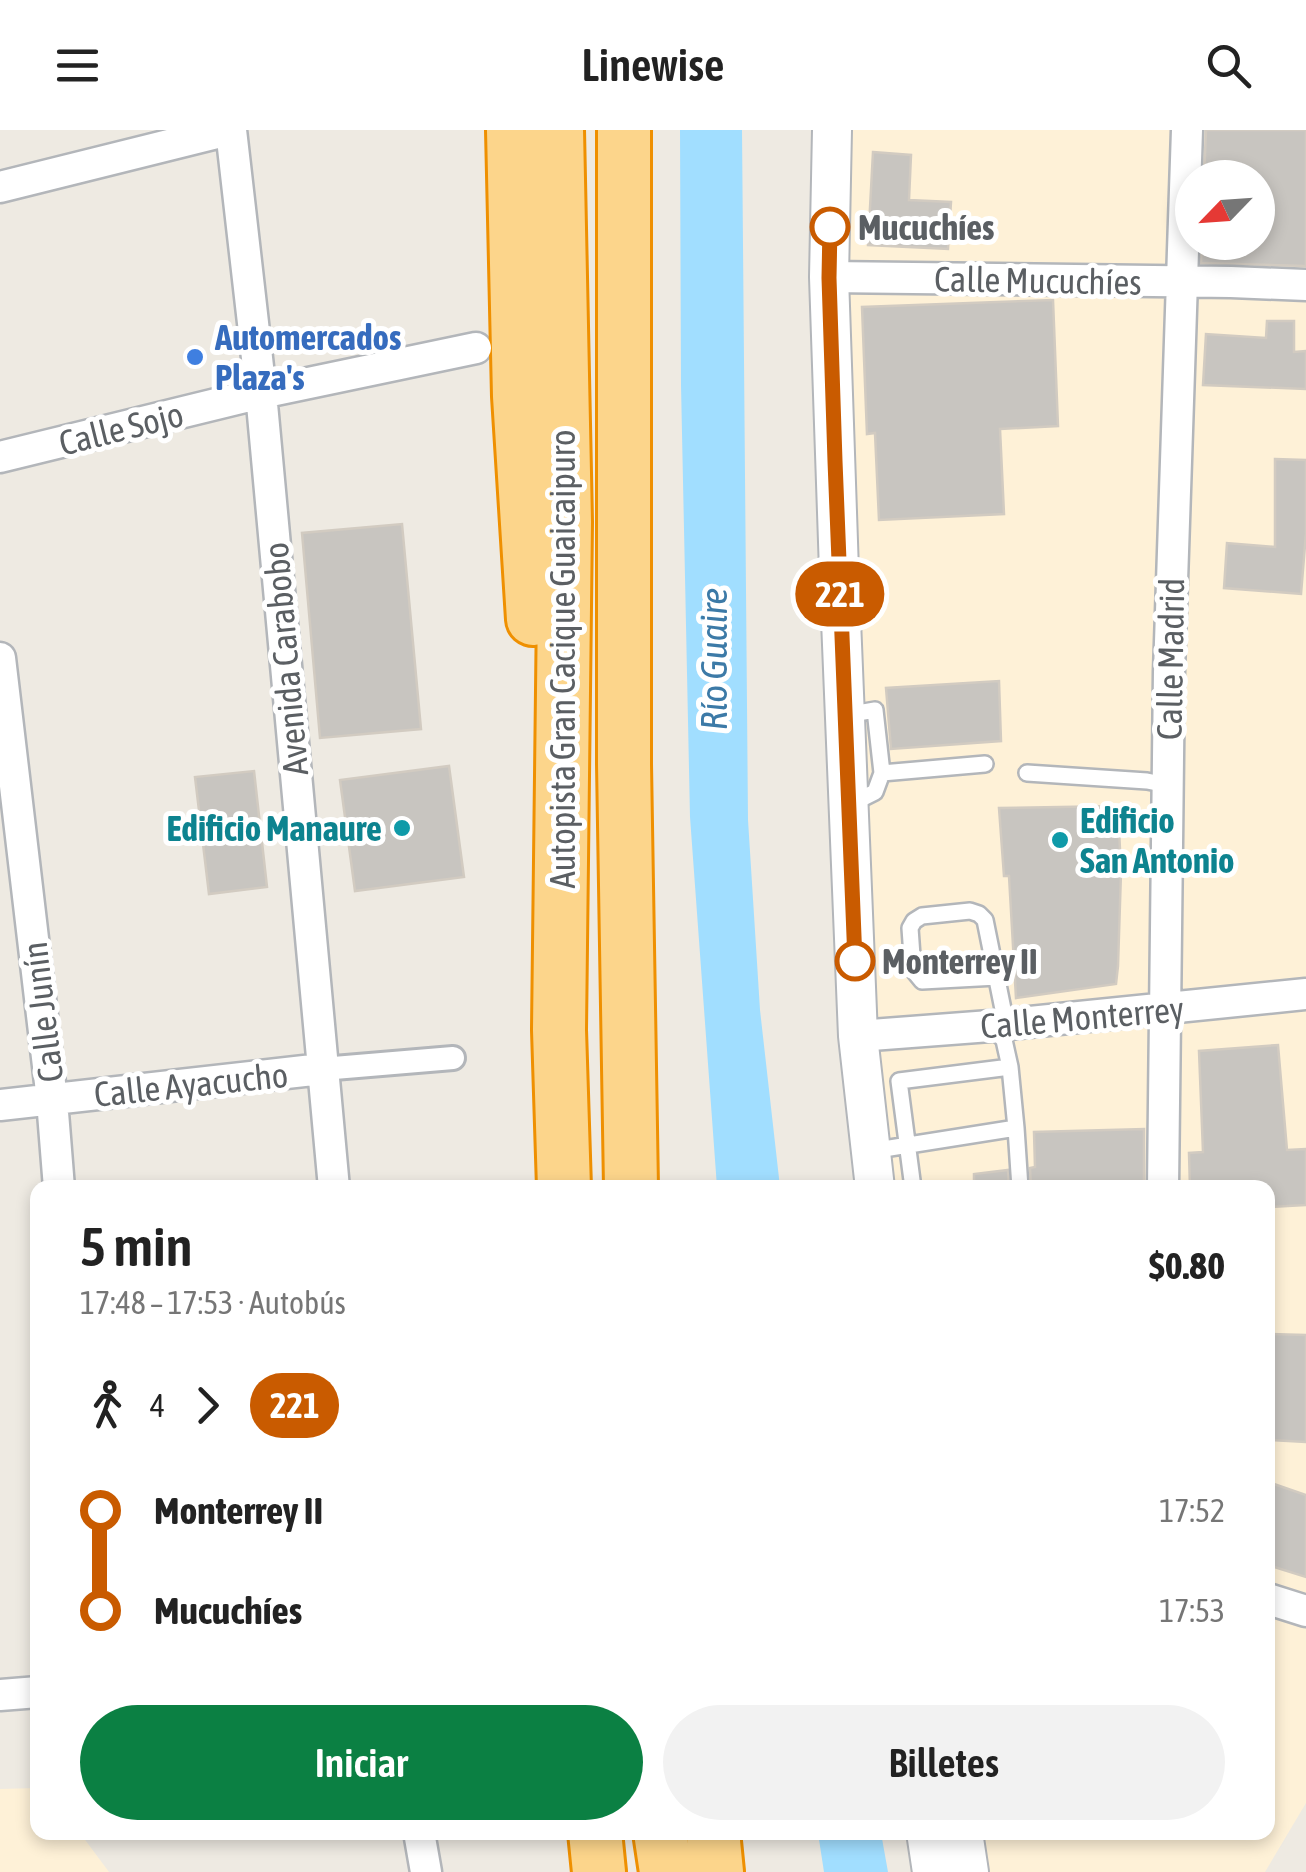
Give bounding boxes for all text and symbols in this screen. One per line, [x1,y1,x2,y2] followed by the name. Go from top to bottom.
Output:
[50,38,105,93] icon: menu
[1201,38,1256,93] icon: search
[581,39,725,91] text: Linewise
[1175,160,1275,260] north arrow
[1175,160,1275,260] map controls
[858,207,994,247] place label: Mucuchíes
[811,208,849,246] marker: Mucuchíes
[934,258,1142,302] street label: Calle Mucuchíes
[214,317,401,397] place label: Automercados Plaza's
[184,346,206,368] marker: Automercados Plaza's
[55,393,187,463] street label: Calle Sojo
[542,429,582,889] street label: Autopista Gran Cacique Guaicaipuro
[255,541,315,777] street label: Avenida Carabobo
[782,562,898,626] line badge: 221
[815,574,865,614] text: 221
[1149,578,1191,740] street label: Calle Madrid
[692,587,735,731] water label: Río Guaire
[1080,800,1235,880] place label: Edificio San Antonio
[166,808,382,848] place label: Edificio Manaure
[391,817,413,839] marker: Edificio Manaure
[1049,829,1071,851] marker: Edificio San Antonio
[14,940,70,1084] street label: Calle Junín
[882,941,1038,981] place label: Monterrey II
[836,942,874,980] marker: Monterrey II
[979,988,1185,1046] street label: Calle Monterrey
[92,1054,290,1114] street label: Calle Ayacucho
[80,1215,192,1278] text: 5 min
[1149,1244,1225,1287] text: $0.80
[80,1284,346,1321] text: 17:48 – 17:53 · Autobús
[80,1378,135,1433] icon: walk
[180,1378,235,1433] icon: forward
[270,1385,319,1425] text: 221
[150,1387,165,1424] text: 4
[154,1489,323,1532] text: Monterrey II
[1159,1492,1225,1529] text: 17:52
[154,1589,302,1632] text: Mucuchíes
[1159,1592,1225,1629] text: 17:53
[80,1705,643,1820] button: Iniciar
[663,1705,1225,1820] button: Billetes

